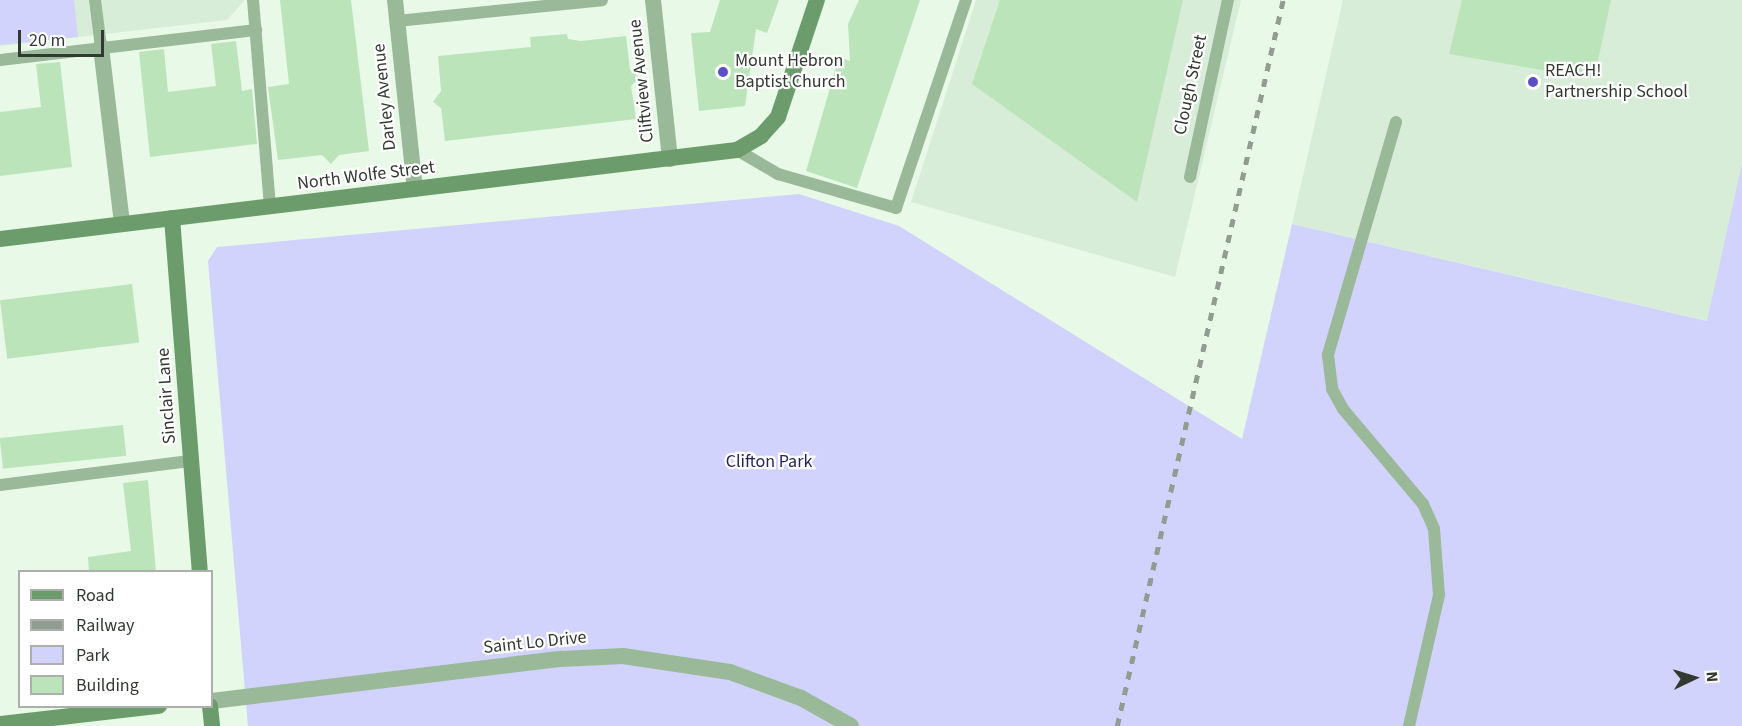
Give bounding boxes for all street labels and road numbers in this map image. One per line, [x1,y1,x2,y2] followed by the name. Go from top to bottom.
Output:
[625,18,659,144] street label: Cliftview Avenue
[1170,33,1212,137] street label: Clough Street
[369,42,401,152] street label: Darley Avenue
[296,157,436,195] street label: North Wolfe Street
[153,347,181,445] street label: Sinclair Lane
[482,627,588,659] street label: Saint Lo Drive

